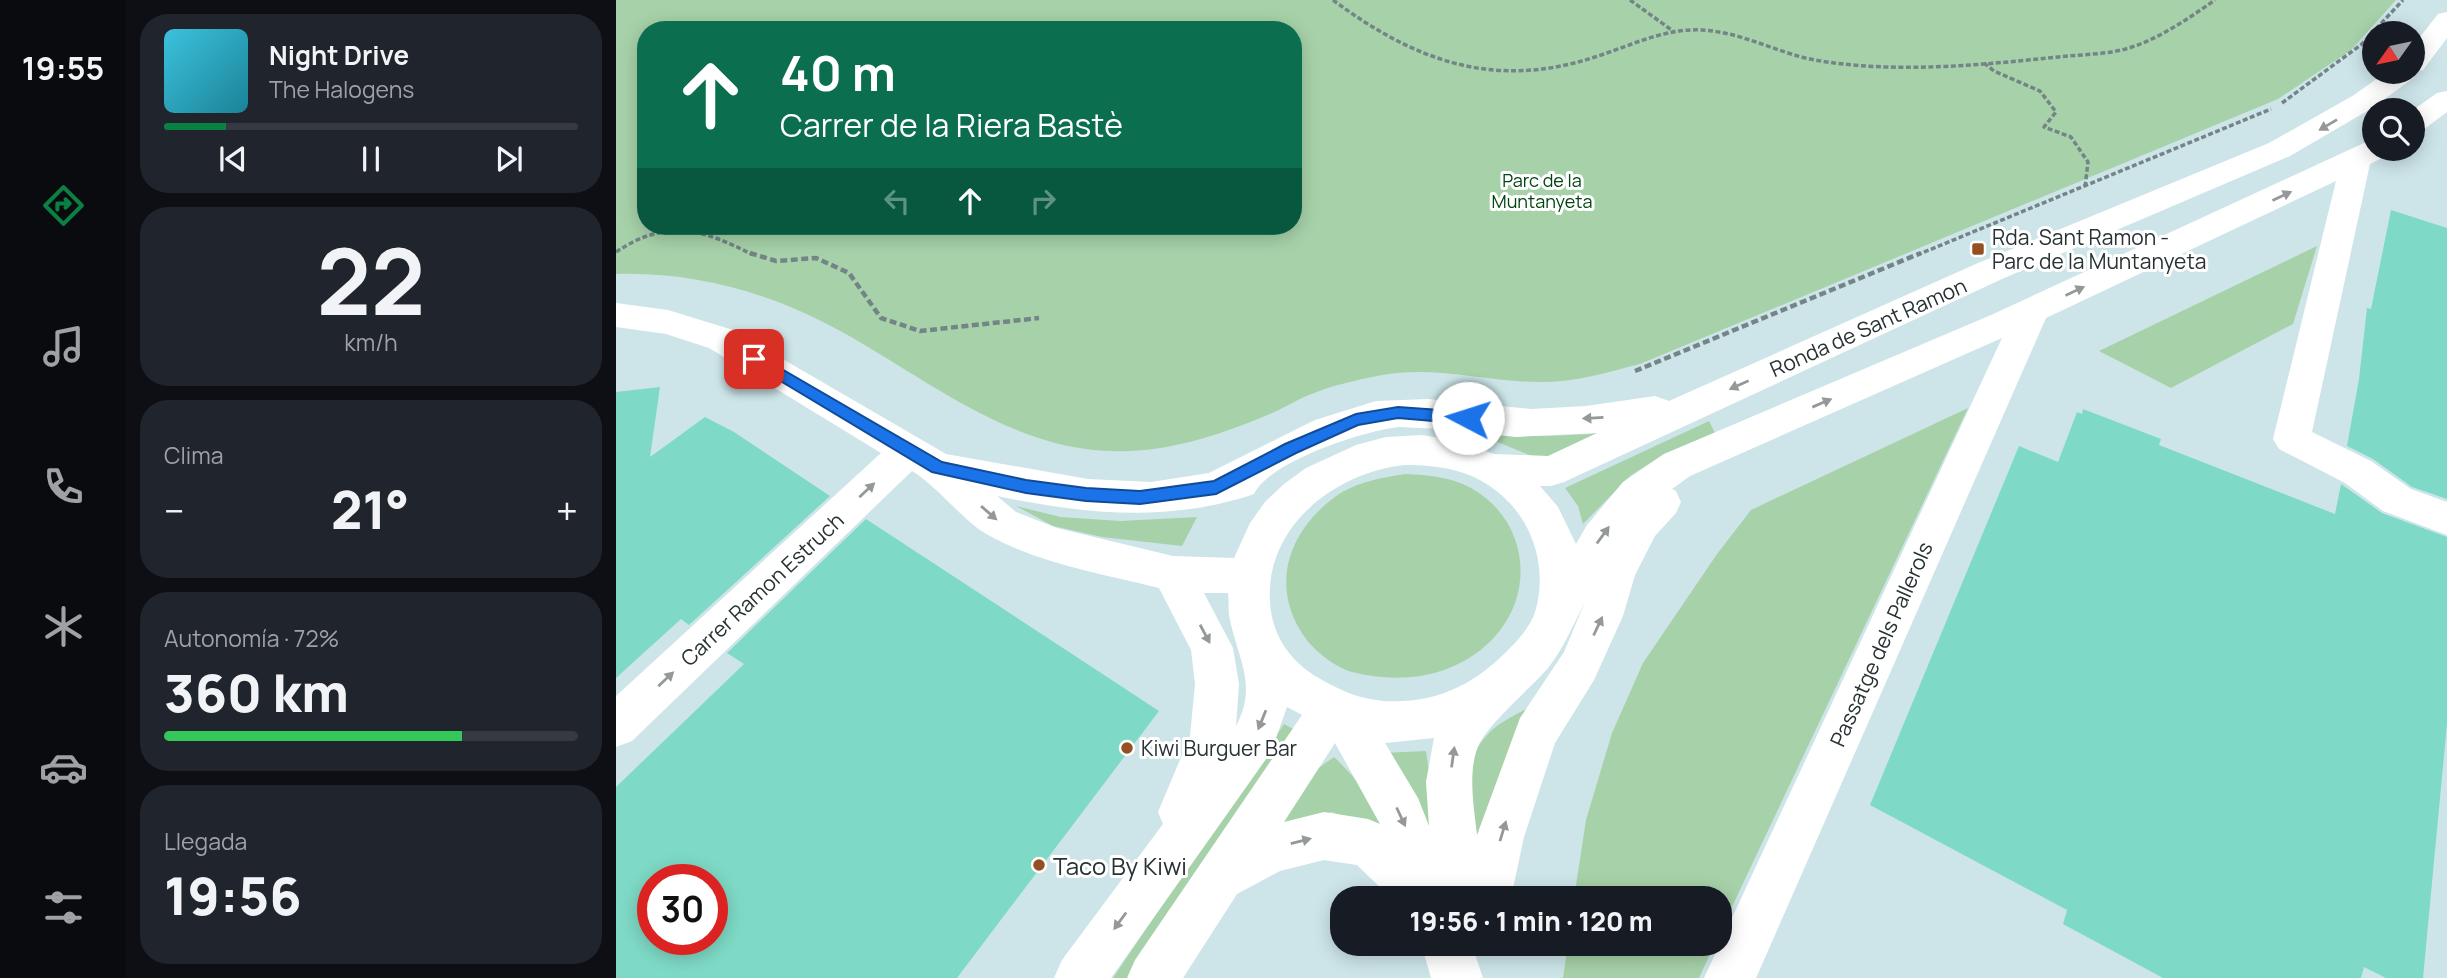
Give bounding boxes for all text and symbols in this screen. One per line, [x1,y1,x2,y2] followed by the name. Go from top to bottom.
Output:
[2362,21,2426,84] north arrow
[2362,21,2425,161] map controls
[269,37,409,73] text: Night Drive
[780,39,896,106] text: 40 m
[22,46,104,90] text: 19:55
[665,49,756,140] icon: ahead
[269,73,414,105] text: The Halogens
[2362,98,2425,161] button: search
[780,103,1123,147] text: Carrer de la Riera Bastè
[2318,119,2337,131] one-way arrow
[214,140,252,178] icon: previous
[352,140,390,178] icon: pause
[490,140,528,178] icon: next
[1492,168,1592,213] park label: Parc de la Muntanyeta
[39,181,88,230] icon: directions
[878,182,916,220] icon: left
[951,182,989,220] icon: ahead
[1024,182,1062,220] icon: right
[2272,190,2292,202] one-way arrow
[317,218,425,342] text: 22
[1992,223,2206,275] place label: Rda. Sant Ramon - Parc de la Muntanyeta
[1970,241,1986,257] marker: Rda. Sant Ramon - Parc de la Muntanyeta
[1765,271,1971,383] street label: Ronda de Sant Ramon
[2065,285,2086,296] one-way arrow
[39,322,88,371] icon: music
[344,326,398,358] text: km/h
[724,329,784,389] pin
[735,340,773,378] icon: arrive
[1729,379,1749,391] one-way arrow
[1431,381,1505,455] position arrow
[1812,397,1833,408] one-way arrow
[1582,413,1604,424] one-way arrow
[164,439,223,471] text: Clima
[39,462,88,511] icon: phone
[331,474,410,545] text: 21°
[858,482,875,498] one-way arrow
[164,484,185,536] text: −
[556,484,578,536] text: +
[981,505,998,520] one-way arrow
[675,506,849,672] street label: Carrer Ramon Estruch
[1596,526,1610,545] one-way arrow
[1823,537,1939,751] street label: Passatge dels Pallerols
[39,602,88,651] icon: climate
[1592,616,1603,636] one-way arrow
[164,622,339,654] text: Autonomía · 72%
[1199,624,1211,644] one-way arrow
[164,657,349,728] text: 360 km
[657,672,674,688] one-way arrow
[1257,709,1268,730] one-way arrow
[1141,734,1298,762] place label: Kiwi Burguer Bar
[1119,740,1135,756] marker: Kiwi Burguer Bar
[39,743,88,792] icon: car
[1448,746,1459,768] one-way arrow
[1395,807,1407,827] one-way arrow
[1498,821,1508,842] one-way arrow
[164,825,247,857] text: Llegada
[1290,835,1312,846] one-way arrow
[1053,849,1187,882] place label: Taco By Kiwi
[1031,857,1047,873] marker: Taco By Kiwi
[164,860,302,931] text: 19:56
[637,864,728,955] speed limit sign: 30
[39,883,88,932] icon: filters
[1409,903,1653,939] text: 19:56 · 1 min · 120 m
[1113,912,1127,930] one-way arrow

